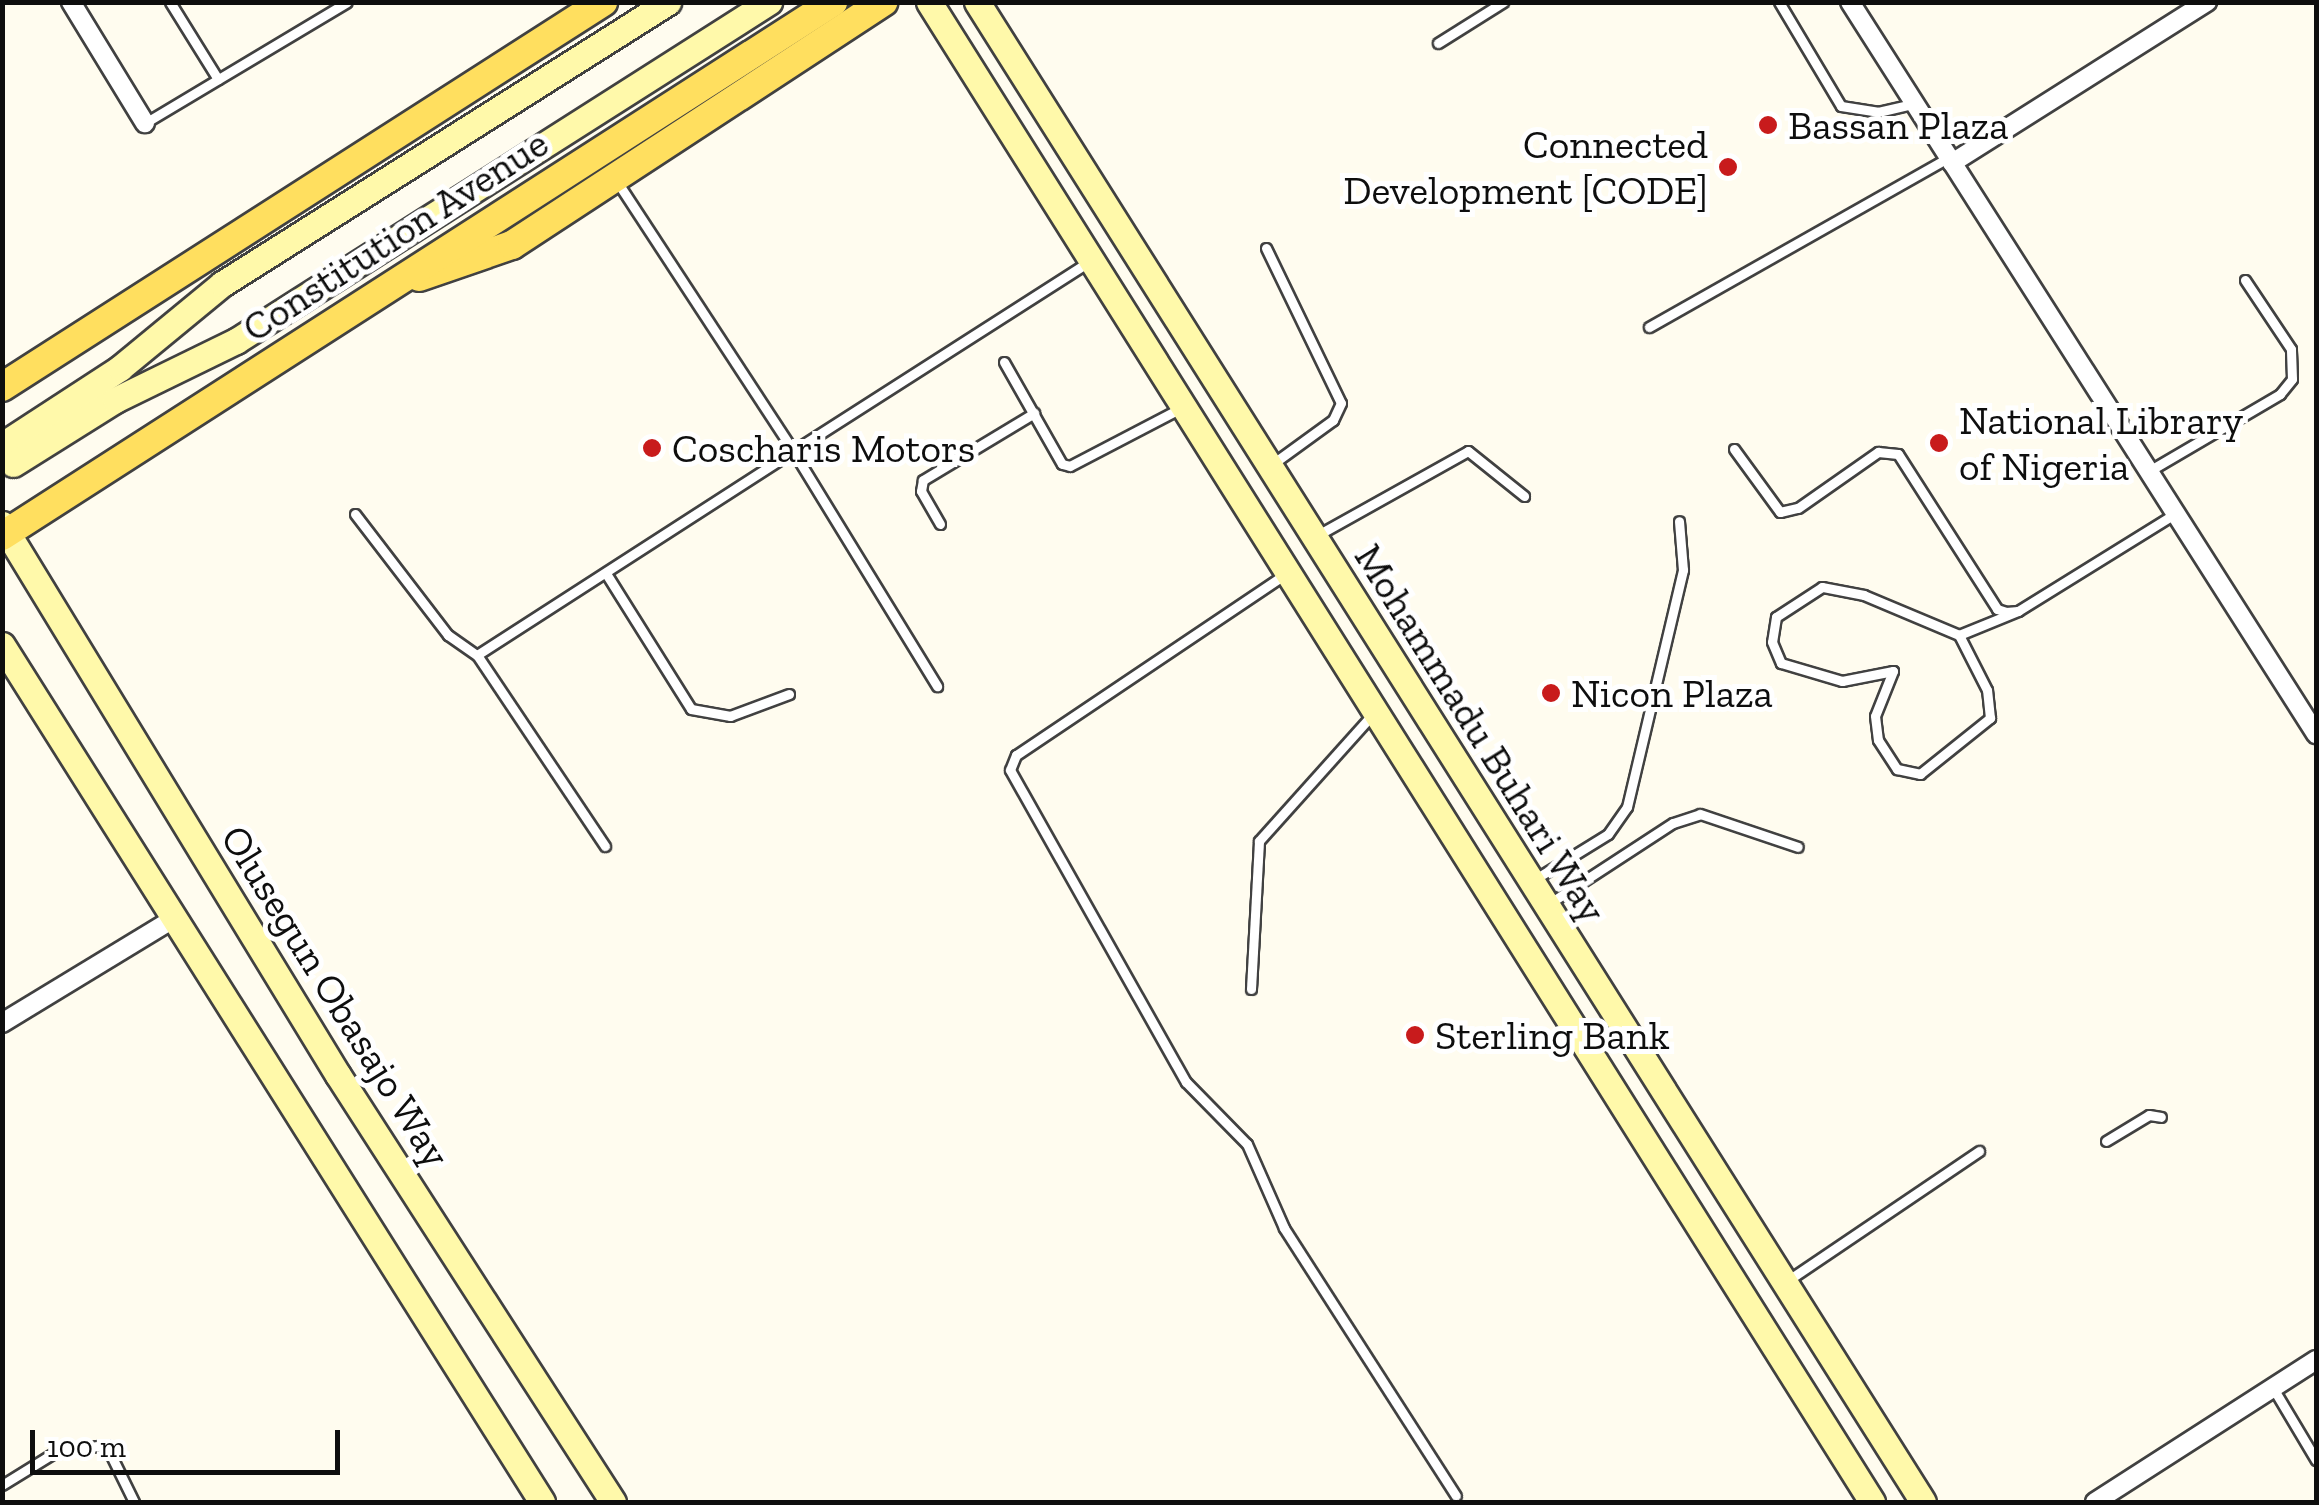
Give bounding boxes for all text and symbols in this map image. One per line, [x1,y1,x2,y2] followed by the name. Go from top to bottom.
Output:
[1788,101,2009,149] place label: Bassan Plaza
[1757,114,1779,136] marker: Bassan Plaza
[233,118,557,352] street label: Constitution Avenue
[1343,120,1708,214] place label: Connected Development [CODE]
[1717,156,1739,178] marker: Connected Development [CODE]
[1959,396,2243,490] place label: National Library of Nigeria
[672,424,975,472] place label: Coscharis Motors
[1928,432,1950,454] marker: National Library of Nigeria
[641,437,663,459] marker: Coscharis Motors
[1344,534,1618,932] street label: Mohammadu Buhari Way
[1571,669,1773,717] place label: Nicon Plaza
[1540,682,1562,704] marker: Nicon Plaza
[211,816,461,1176] street label: Olusegun Obasajo Way
[1435,1011,1669,1059] place label: Sterling Bank
[1404,1024,1426,1046] marker: Sterling Bank
[35,1410,345,1472] scale bar
[47,1429,126,1465] text: 100 m

